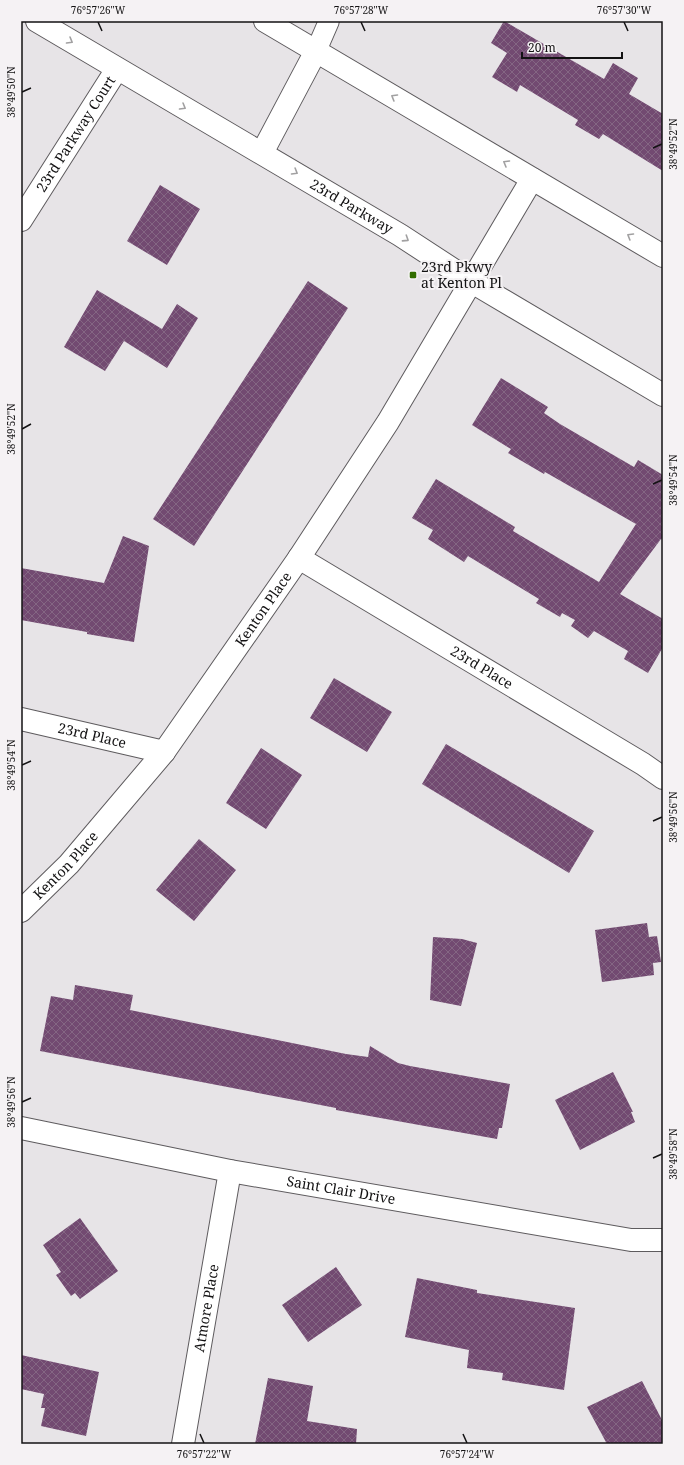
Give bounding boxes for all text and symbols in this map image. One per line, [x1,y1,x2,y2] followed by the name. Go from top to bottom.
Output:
[71,3,126,17] text: 76°57'26"W
[334,3,389,17] text: 76°57'28"W
[597,3,652,17] text: 76°57'30"W
[522,34,622,60] scale bar
[66,36,73,43] one-way arrow
[528,39,556,56] text: 20 m
[4,66,18,118] text: 38°49'50"N
[31,72,119,195] street label: 23rd Parkway Court
[391,94,398,102] one-way arrow
[178,102,186,109] one-way arrow
[666,118,680,170] text: 38°49'52"N
[502,161,510,168] one-way arrow
[291,168,298,175] one-way arrow
[307,174,397,238] street label: 23rd Parkway
[402,234,409,242] one-way arrow
[626,234,634,241] one-way arrow
[421,257,503,292] place label: 23rd Pkwy at Kenton Pl
[408,270,418,280] marker: 23rd Pkwy at Kenton Pl
[4,403,18,455] text: 38°49'52"N
[666,454,680,506] text: 38°49'54"N
[230,568,296,650] street label: Kenton Place
[447,641,517,693] street label: 23rd Place
[56,718,128,752] street label: 23rd Place
[4,739,18,791] text: 38°49'54"N
[666,791,680,843] text: 38°49'56"N
[29,827,102,903] street label: Kenton Place
[4,1076,18,1128] text: 38°49'56"N
[666,1128,680,1180] text: 38°49'58"N
[285,1171,397,1208] street label: Saint Clair Drive
[189,1262,223,1353] street label: Atmore Place
[177,1447,232,1461] text: 76°57'22"W
[440,1447,495,1461] text: 76°57'24"W

